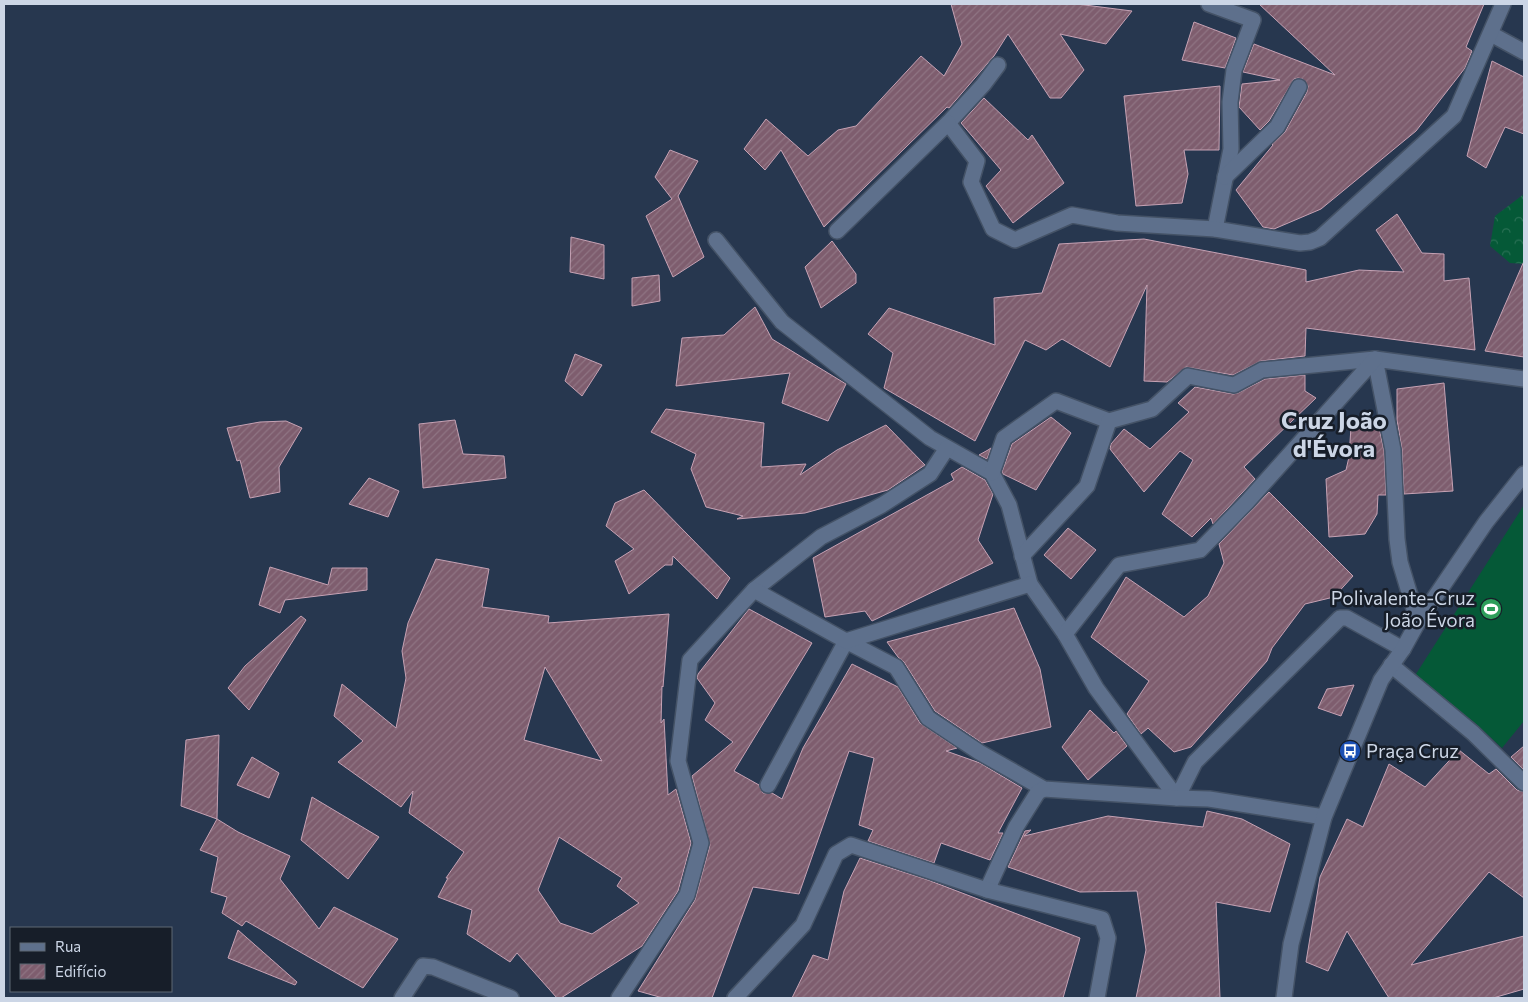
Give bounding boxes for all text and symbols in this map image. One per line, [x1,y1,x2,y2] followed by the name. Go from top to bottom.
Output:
[1281,405,1387,462] district label: Cruz João d'Évora
[1331,586,1475,631] place label: Polivalente-Cruz João Évora
[1479,597,1503,621] sports icon: Polivalente-Cruz João Évora
[1338,739,1362,763] bus stop icon: Praça Cruz
[1366,739,1459,762] place label: Praça Cruz
[10,927,172,992] legend
[55,937,81,955] text: Rua
[55,962,106,980] text: Edifício

